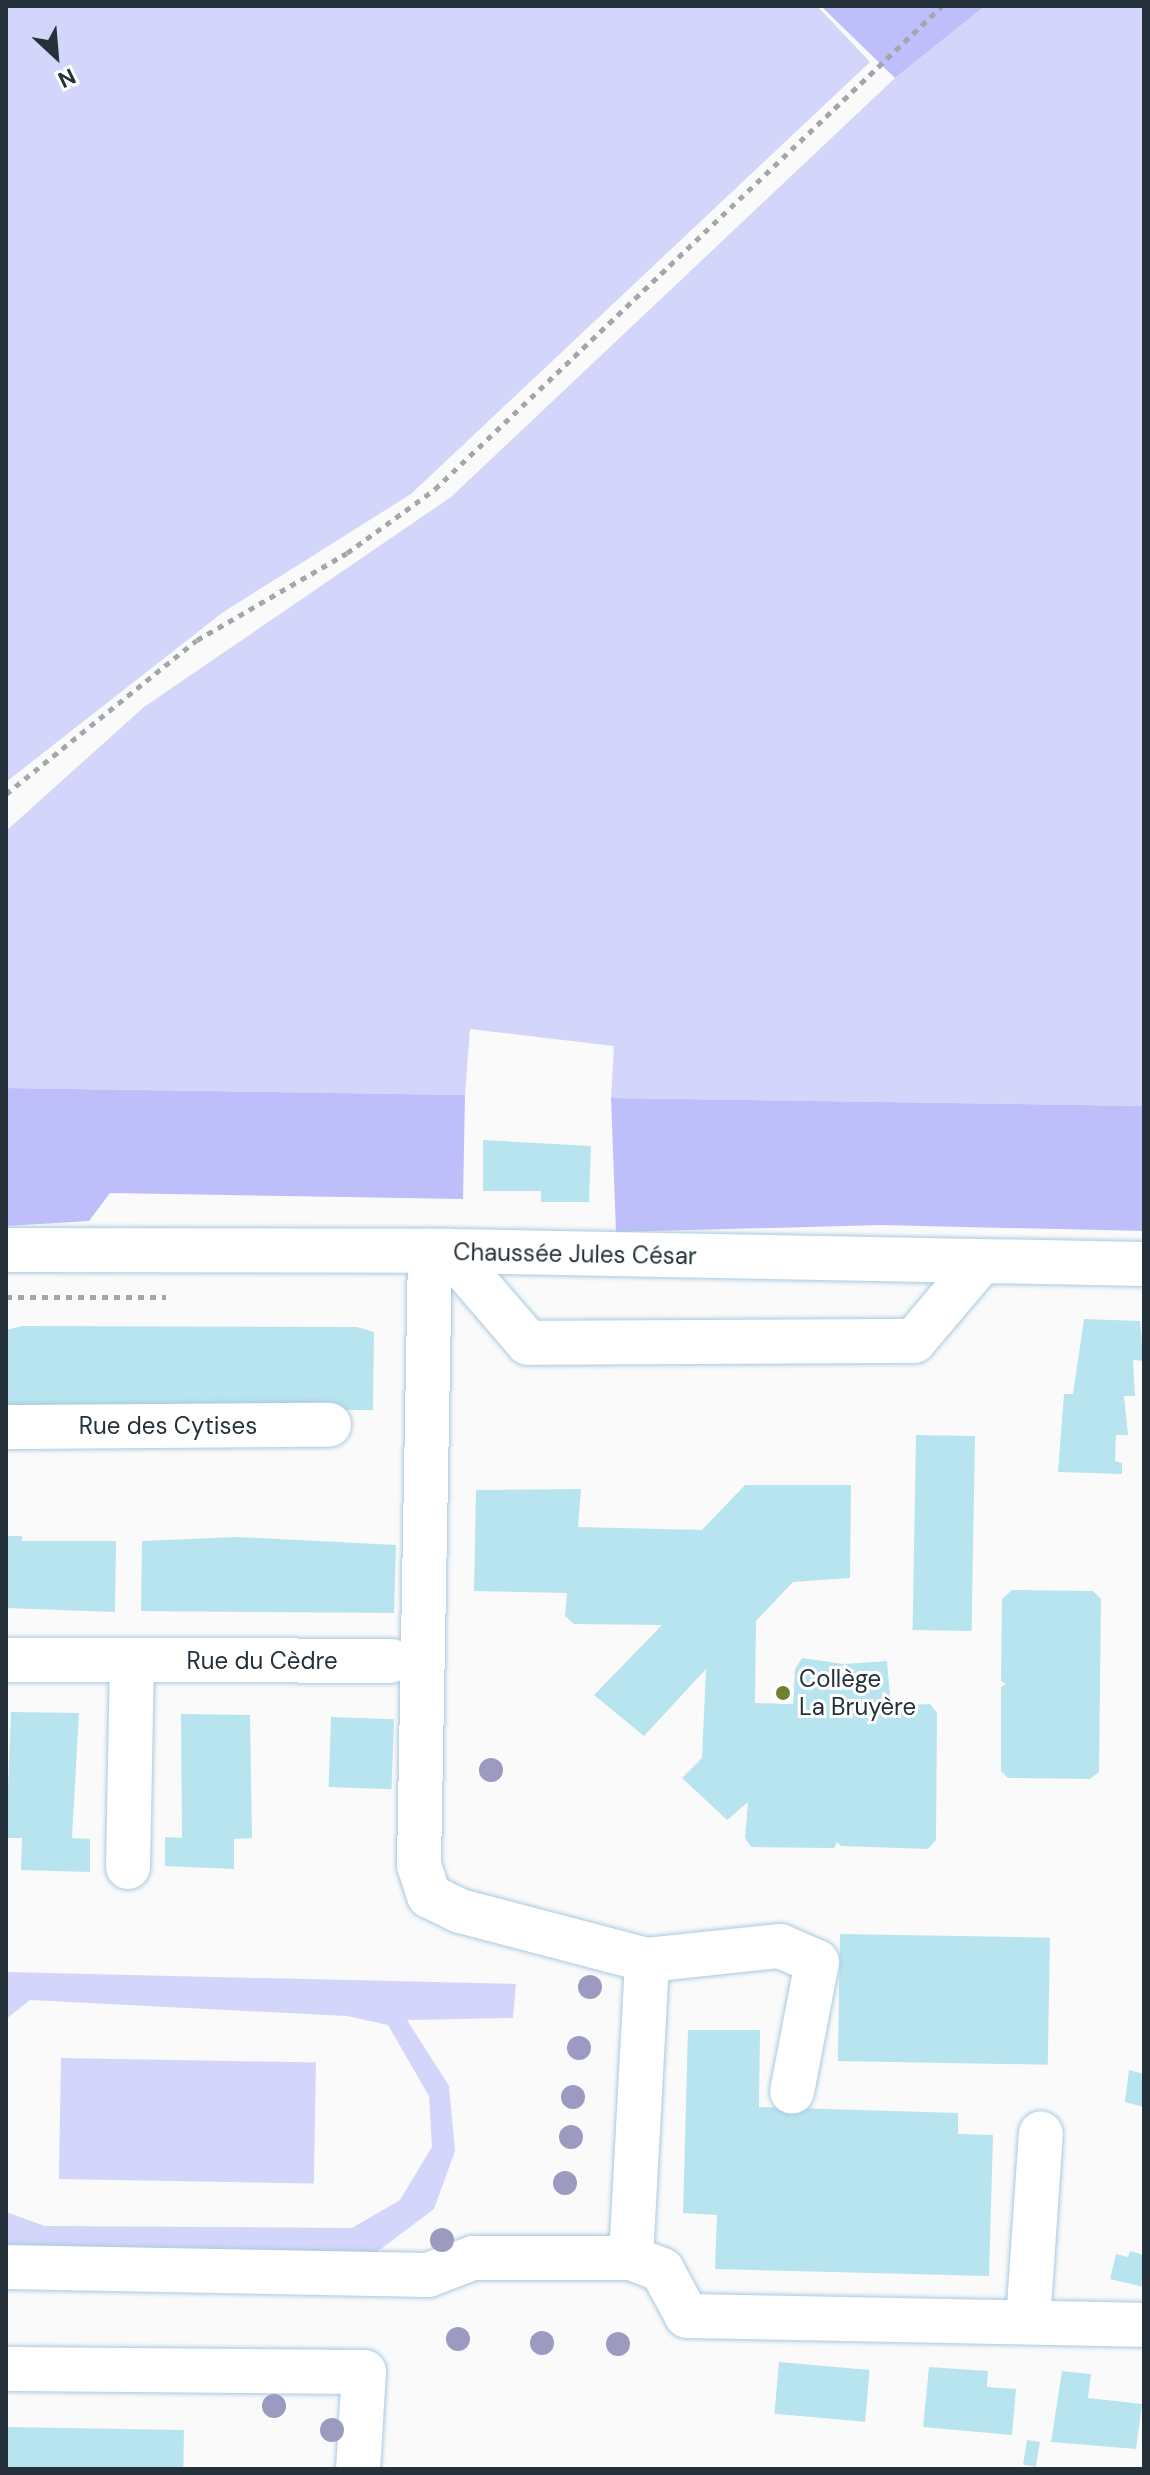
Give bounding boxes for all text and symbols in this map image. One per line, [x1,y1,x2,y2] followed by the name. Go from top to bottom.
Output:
[16,16,96,96] north arrow
[53,61,80,95] text: N
[453,1237,697,1271] street label: Chaussée Jules César
[79,1412,257,1440] street label: Rue des Cytises
[186,1647,338,1675] street label: Rue du Cèdre
[799,1665,916,1721] place label: Collège La Bruyère
[774,1684,792,1702] marker: Collège La Bruyère

